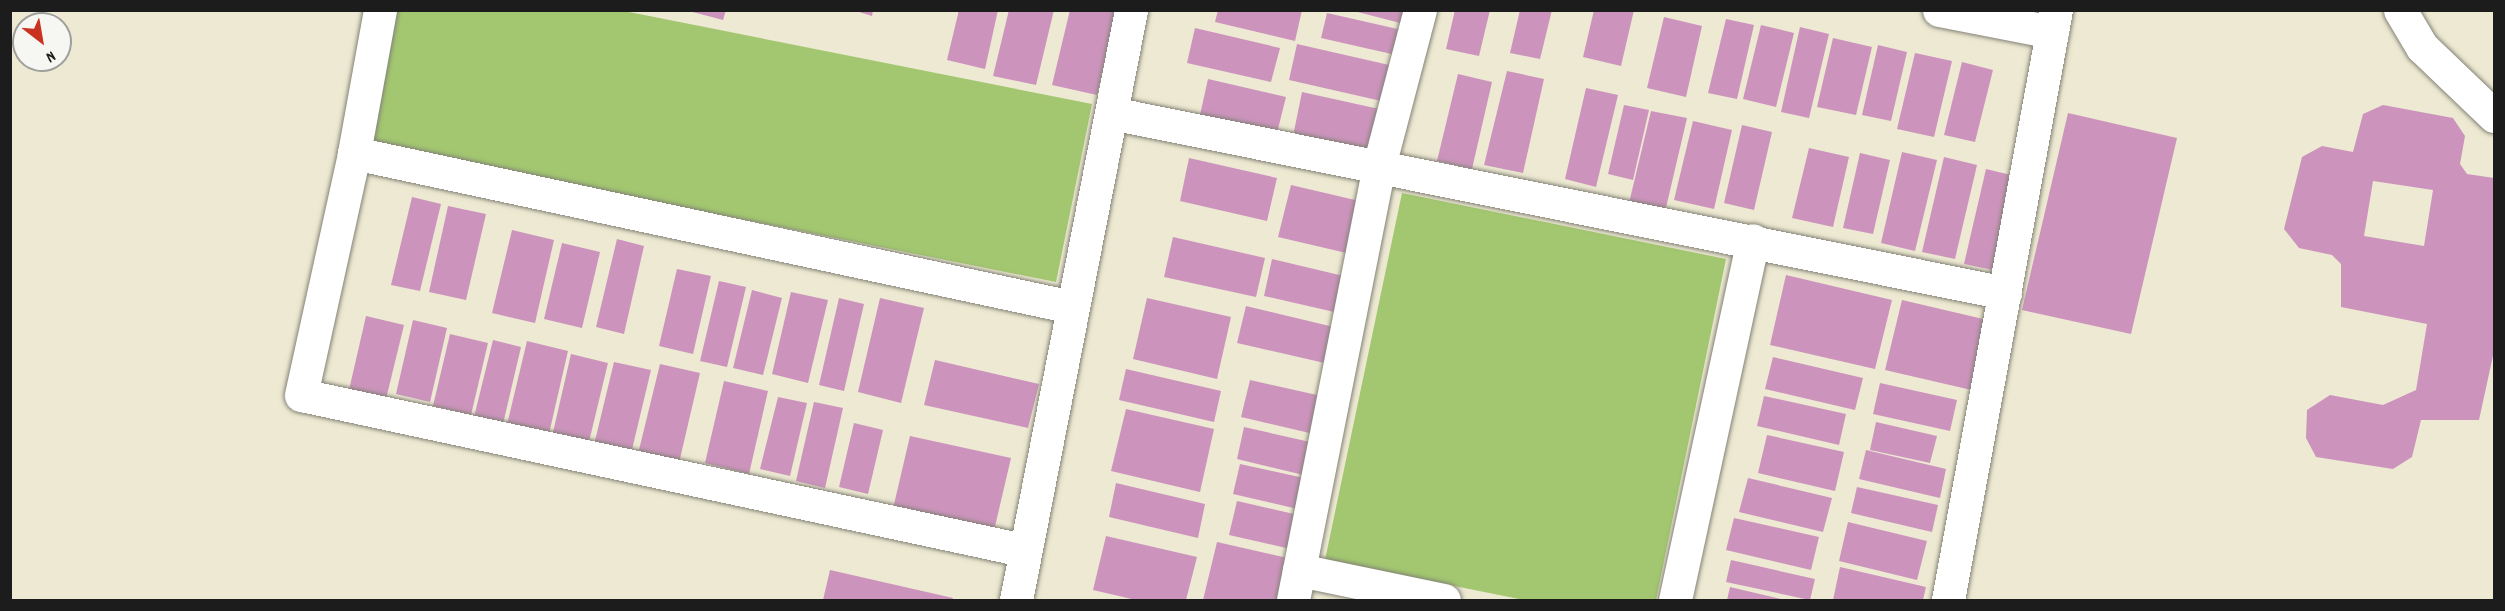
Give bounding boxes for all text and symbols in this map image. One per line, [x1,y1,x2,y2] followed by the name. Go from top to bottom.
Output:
[12,12,72,72] north arrow
[41,44,60,68] text: N

